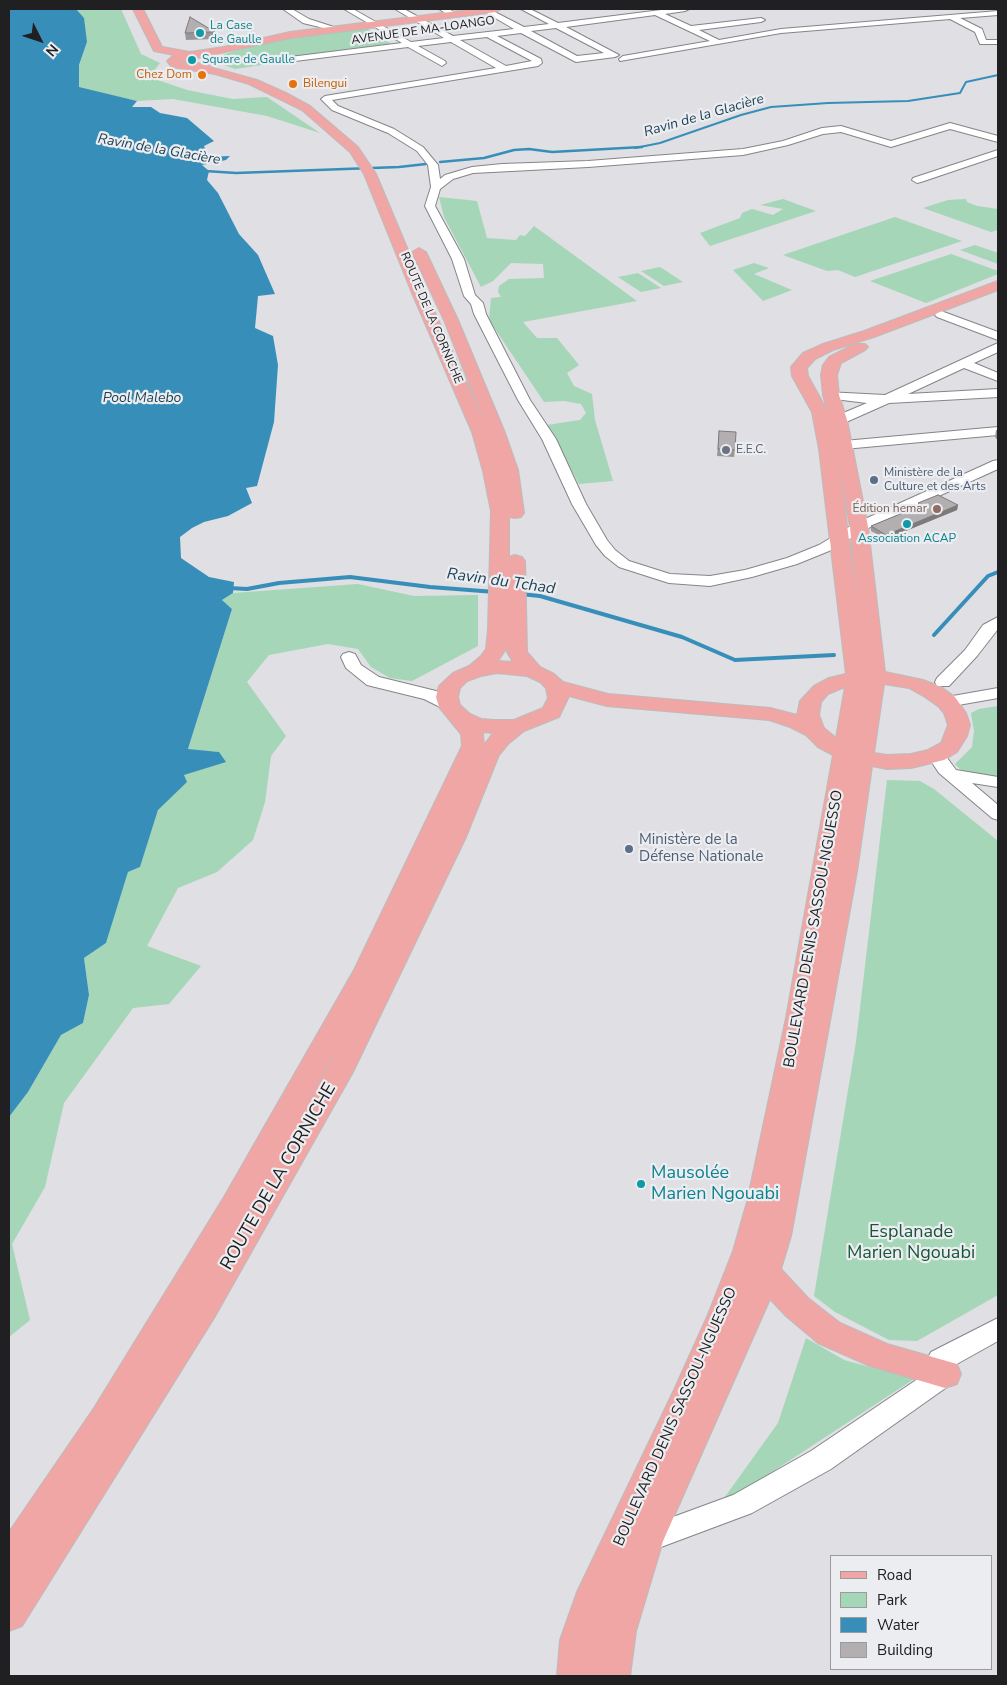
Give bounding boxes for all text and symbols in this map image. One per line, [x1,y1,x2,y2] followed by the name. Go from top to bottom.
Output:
[350,14,496,48] street label: AVENUE DE MA-LOANGO
[15,15,65,65] north arrow
[210,19,262,47] place label: La Case de Gaulle
[194,27,206,39] marker: La Case de Gaulle
[41,40,62,60] text: N
[202,53,295,67] place label: Square de Gaulle
[186,54,198,66] marker: Square de Gaulle
[136,68,192,82] place label: Chez Dom
[196,69,208,81] marker: Chez Dom
[303,77,347,91] place label: Bilengui
[287,78,299,90] marker: Bilengui
[642,91,766,141] water label: Ravin de la Glacière
[96,131,222,169] water label: Ravin de la Glacière
[397,250,465,386] street label: ROUTE DE LA CORNICHE
[103,391,181,407] water label: Pool Malebo
[736,443,766,457] place label: E.E.C.
[720,444,732,456] marker: E.E.C.
[884,466,986,494] place label: Ministère de la Culture et des Arts
[868,474,880,486] marker: Ministère de la Culture et des Arts
[853,502,927,516] place label: Édition hemar
[931,503,943,515] marker: Édition hemar
[901,518,913,530] marker: Association ACAP
[858,532,956,546] place label: Association ACAP
[446,565,556,599] water label: Ravin du Tchad
[781,789,847,1069] street label: BOULEVARD DENIS SASSOU-NGUESSO
[639,831,763,866] place label: Ministère de la Défense Nationale
[623,843,635,855] marker: Ministère de la Défense Nationale
[217,1080,341,1274] street label: ROUTE DE LA CORNICHE
[651,1163,779,1206] place label: Mausolée Marien Ngouabi
[635,1178,647,1190] marker: Mausolée Marien Ngouabi
[847,1222,975,1264] park label: Esplanade Marien Ngouabi
[611,1285,741,1549] street label: BOULEVARD DENIS SASSOU-NGUESSO
[830,1555,992,1670] legend
[877,1565,912,1585] text: Road
[877,1590,907,1610] text: Park
[877,1615,919,1635] text: Water
[877,1640,933,1660] text: Building

